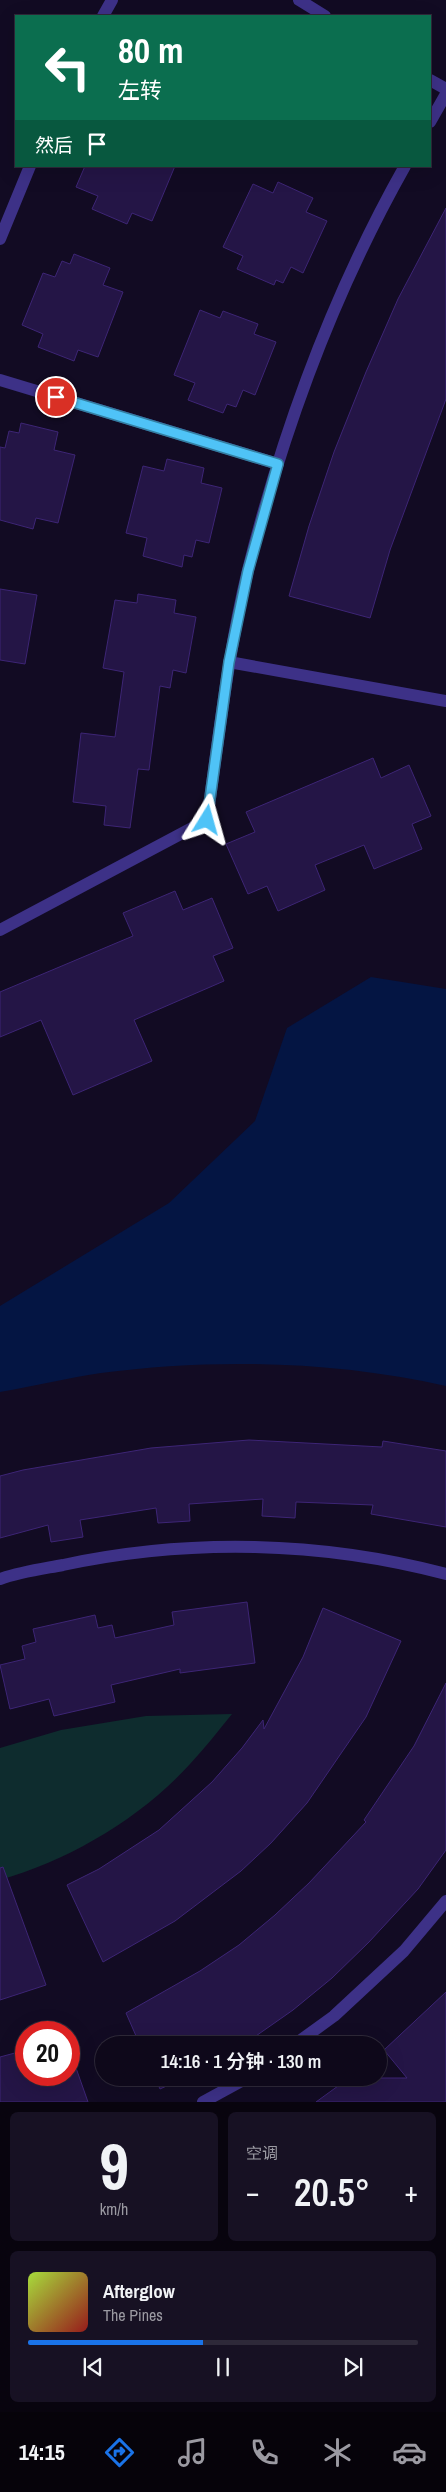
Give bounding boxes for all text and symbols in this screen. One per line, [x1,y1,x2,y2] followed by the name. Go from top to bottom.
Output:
[118,27,183,74] text: 80 m
[35,35,100,100] icon: left
[118,75,162,105] text: 左转
[83,130,111,158] icon: arrive
[35,132,73,158] text: 然后
[35,376,77,418] pin
[42,383,70,411] icon: arrive
[180,793,232,845] position arrow
[15,2021,80,2086] speed limit sign: 20
[161,2048,321,2074] text: 14:16 · 1 分钟 · 130 m
[99,2122,129,2209] text: 9
[246,2142,278,2164] text: 空调
[294,2167,370,2218] text: 20.5°
[246,2173,259,2211] text: −
[405,2173,418,2211] text: +
[100,2198,128,2220] text: km/h
[103,2278,175,2304] text: Afterglow
[103,2304,163,2326] text: The Pines
[79,2353,107,2381] icon: previous
[209,2353,237,2381] icon: pause
[339,2353,367,2381] icon: next
[102,2435,137,2470] icon: directions
[175,2435,210,2470] icon: music
[247,2435,282,2470] icon: phone
[320,2435,355,2470] icon: climate
[392,2435,427,2470] icon: car
[19,2437,65,2467] text: 14:15

